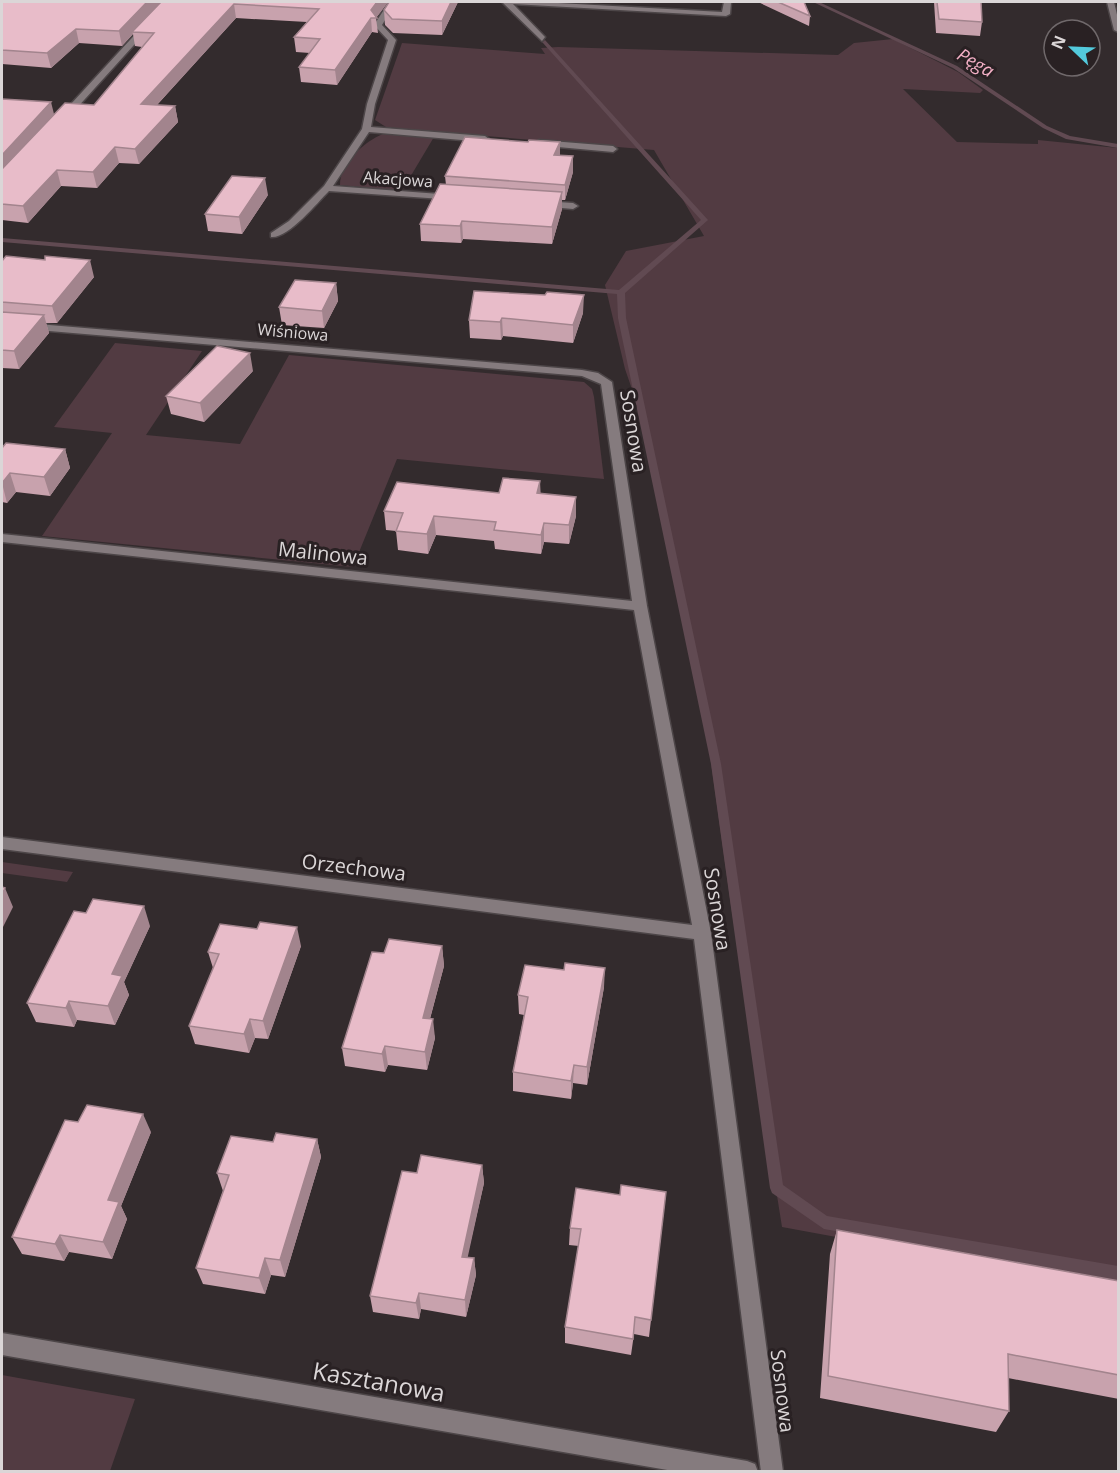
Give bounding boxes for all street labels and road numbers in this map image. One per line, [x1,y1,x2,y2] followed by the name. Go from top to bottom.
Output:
[362,166,434,192] street label: Akacjowa
[257,318,329,346] street label: Wiśniowa
[614,388,654,474] street label: Sosnowa
[277,535,369,571] street label: Malinowa
[300,847,408,887] street label: Orzechowa
[698,866,738,952] street label: Sosnowa
[765,1348,801,1434] street label: Sosnowa
[310,1353,448,1409] street label: Kasztanowa

